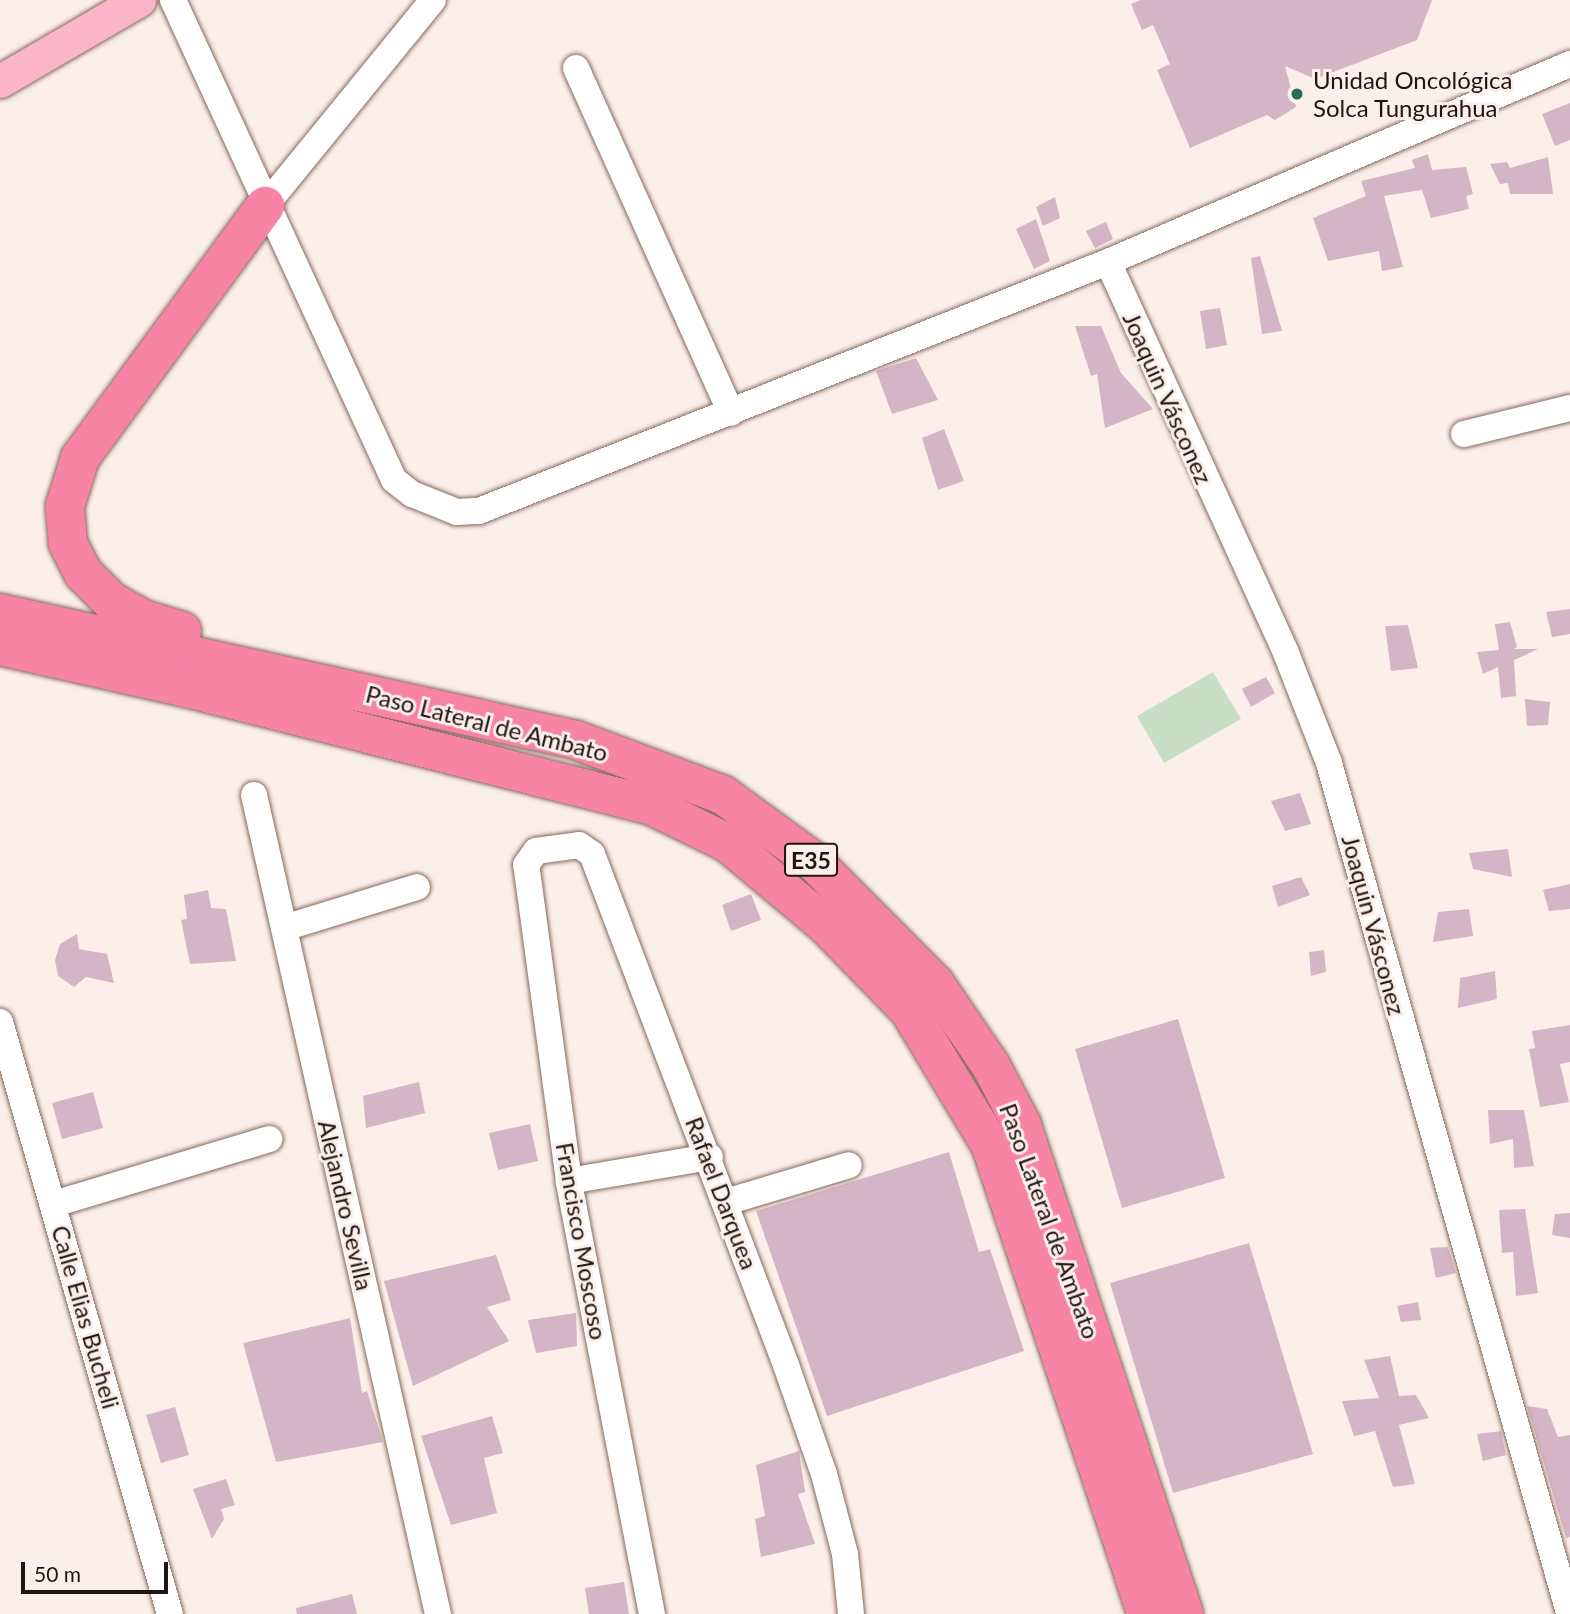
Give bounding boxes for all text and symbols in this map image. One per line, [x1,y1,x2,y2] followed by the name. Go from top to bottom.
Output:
[1313,66,1512,122] place label: Unidad Oncológica Solca Tungurahua
[1287,84,1307,104] marker: Unidad Oncológica Solca Tungurahua
[1117,307,1219,489] street label: Joaquin Vásconez
[363,679,611,767] street label: Paso Lateral de Ambato
[1336,831,1412,1019] street label: Joaquin Vásconez
[783,840,839,880] road number: E35
[994,1099,1106,1343] street label: Paso Lateral de Ambato
[680,1113,764,1273] street label: Rafael Darquea
[312,1117,380,1293] street label: Alejandro Sevilla
[550,1140,614,1342] street label: Francisco Moscoso
[46,1222,126,1412] street label: Calle Elias Bucheli
[24,1548,172,1592] scale bar
[34,1561,81,1586] text: 50 m

